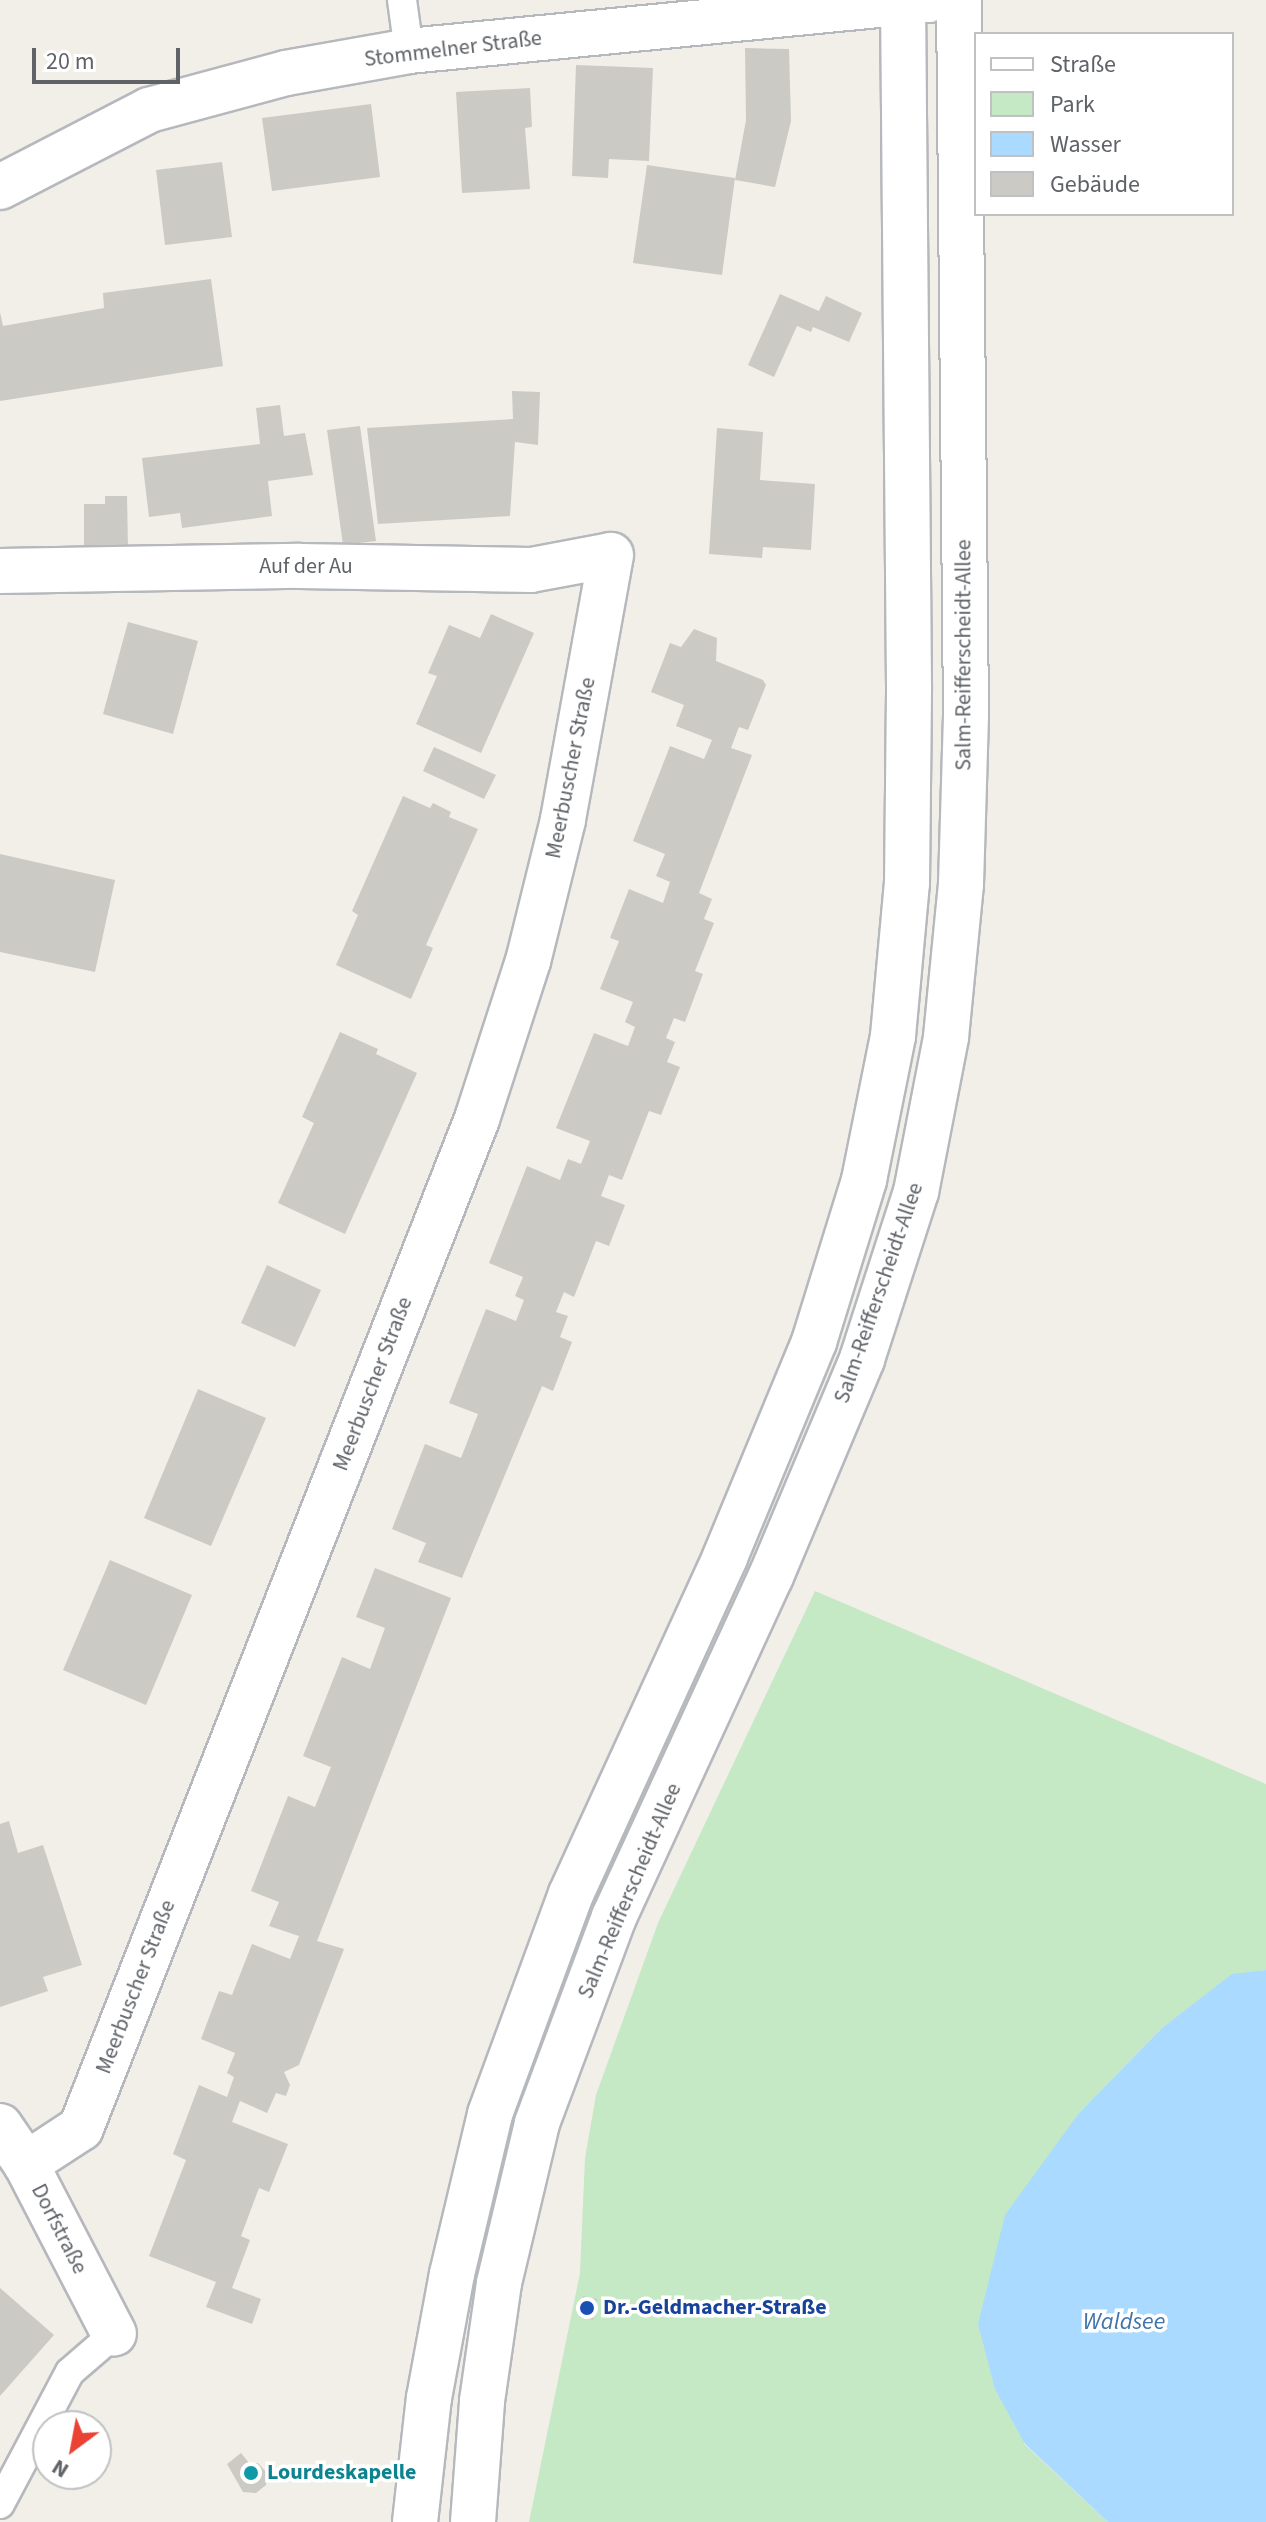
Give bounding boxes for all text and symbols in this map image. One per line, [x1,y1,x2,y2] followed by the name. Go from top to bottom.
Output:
[363,25,543,73] street label: Stommelner Straße
[36,32,184,82] scale bar
[974,32,1234,216] legend
[46,44,95,79] text: 20 m
[1050,47,1116,82] text: Straße
[1050,87,1095,122] text: Park
[1050,127,1121,162] text: Wasser
[1050,167,1140,202] text: Gebäude
[951,539,977,771] street label: Salm-Reifferscheidt-Allee
[259,554,353,580] street label: Auf der Au
[540,675,602,861] street label: Meerbuscher Straße
[829,1179,929,1407] street label: Salm-Reifferscheidt-Allee
[328,1293,418,1475] street label: Meerbuscher Straße
[573,1779,687,2003] street label: Salm-Reifferscheidt-Allee
[91,1896,181,2078] street label: Meerbuscher Straße
[25,2180,93,2278] street label: Dorfstraße
[603,2295,827,2321] place label: Dr.-Geldmacher-Straße
[578,2299,596,2317] marker: Dr.-Geldmacher-Straße
[1083,2308,1165,2336] water label: Waldsee
[32,2410,112,2490] north arrow
[46,2451,75,2486] text: N
[267,2460,416,2486] place label: Lourdeskapelle
[242,2464,260,2482] marker: Lourdeskapelle

